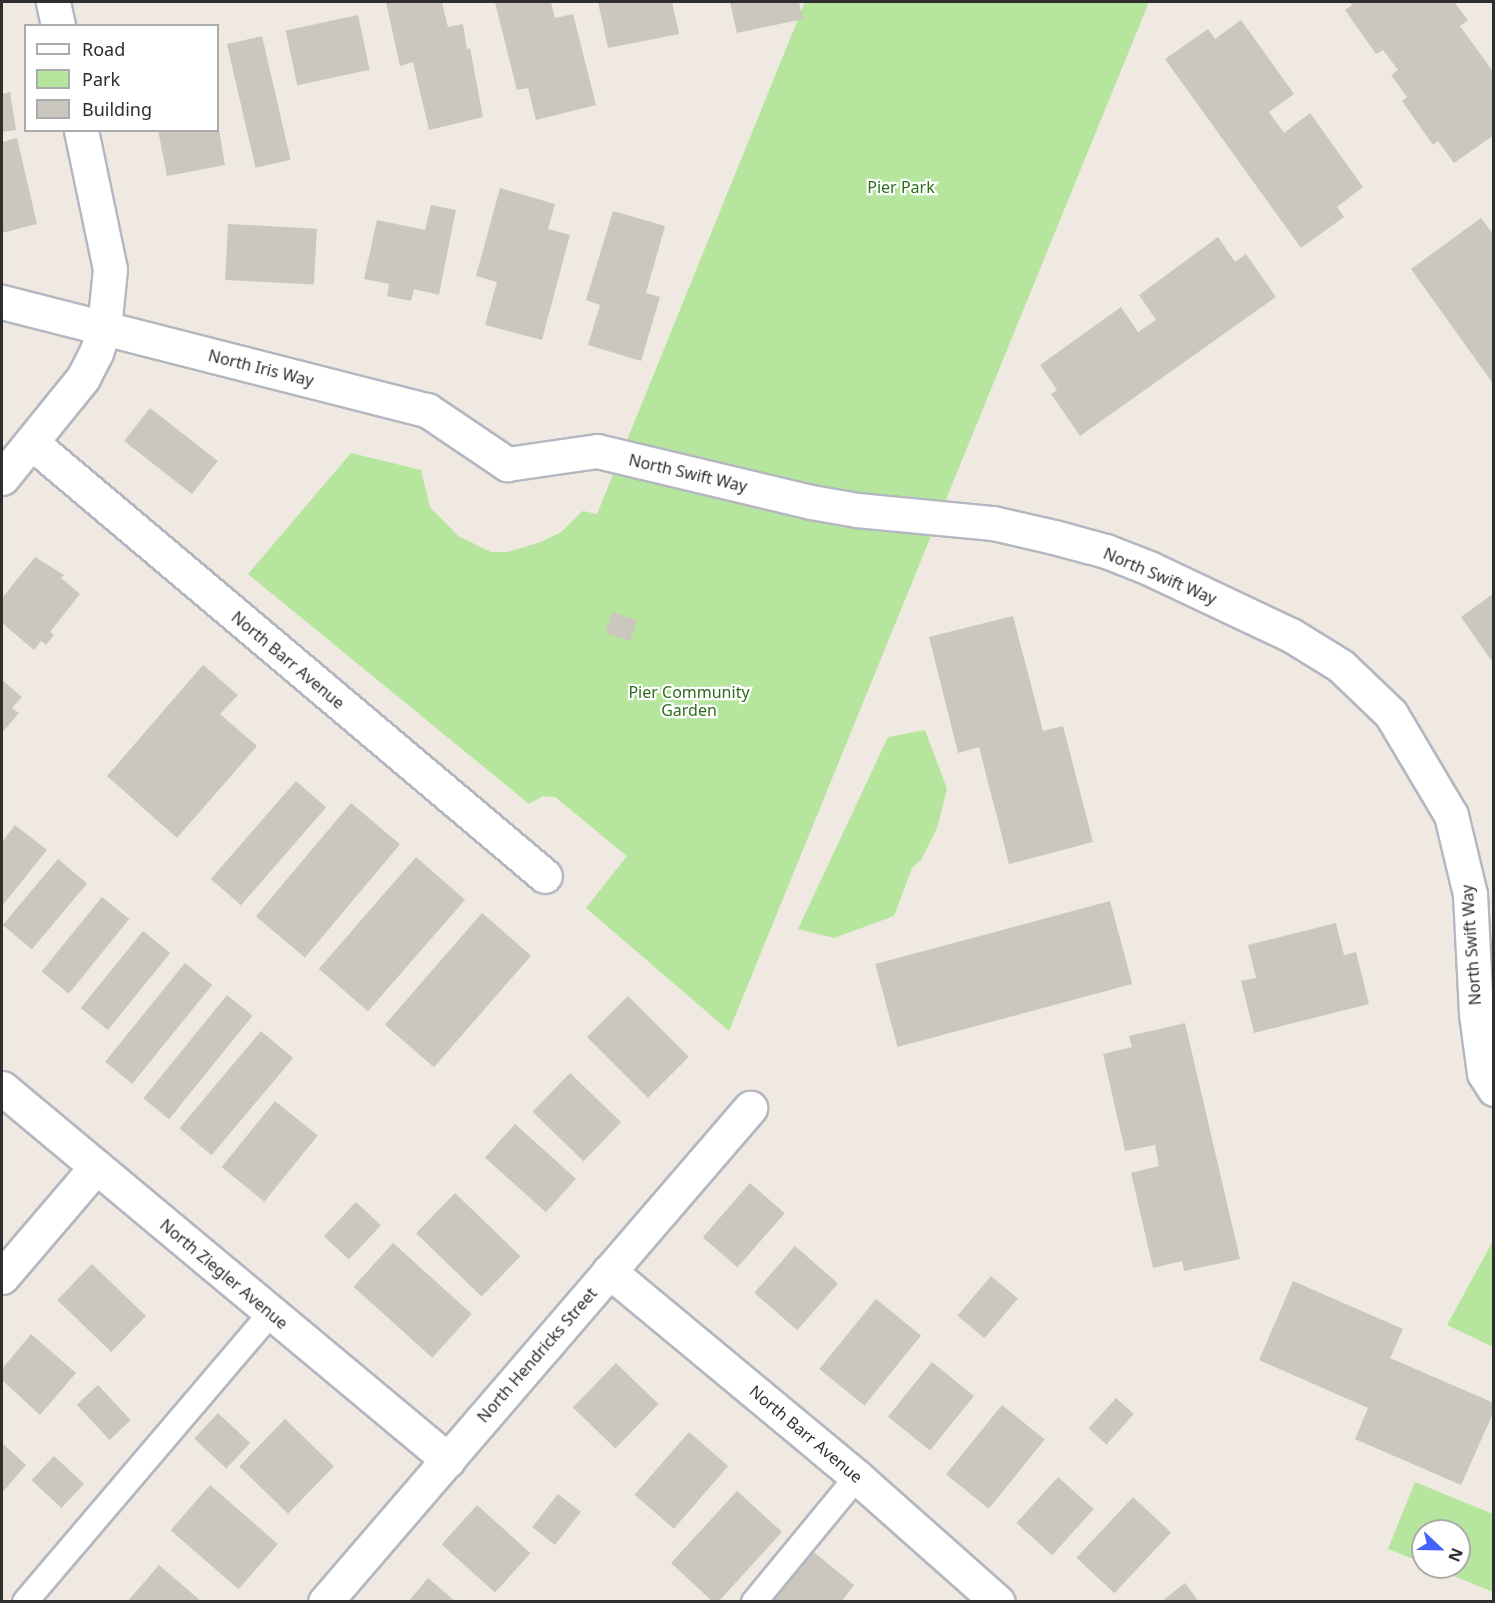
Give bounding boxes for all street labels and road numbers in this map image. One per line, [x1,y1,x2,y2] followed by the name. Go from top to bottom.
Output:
[206,346,316,390] street label: North Iris Way
[627,450,749,496] street label: North Swift Way
[1101,544,1219,608] street label: North Swift Way
[228,607,348,713] street label: North Barr Avenue
[1457,884,1485,1006] street label: North Swift Way
[156,1215,292,1333] street label: North Ziegler Avenue
[473,1284,601,1426] street label: North Hendricks Street
[746,1381,866,1487] street label: North Barr Avenue

